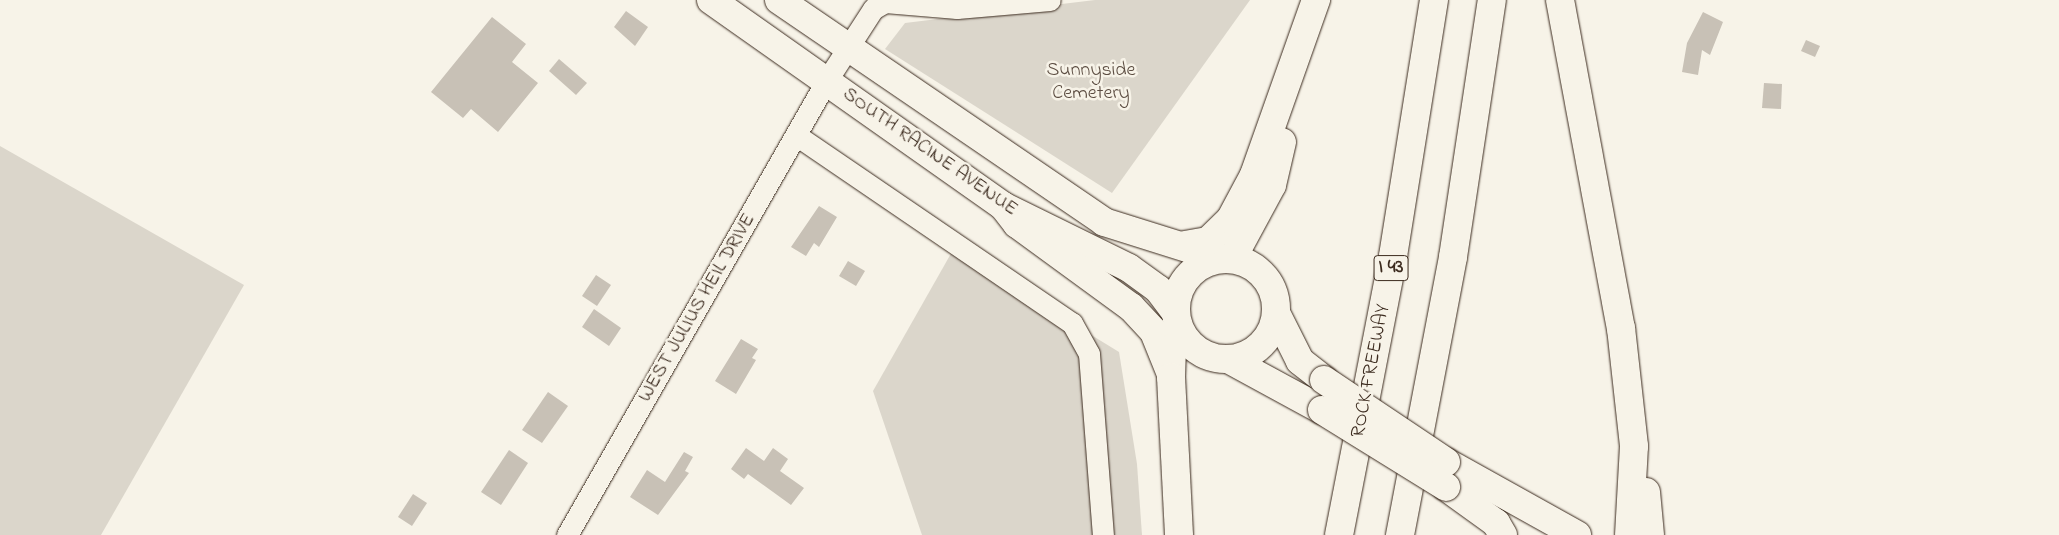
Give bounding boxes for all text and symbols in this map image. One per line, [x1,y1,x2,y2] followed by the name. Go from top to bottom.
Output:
[1046,59,1136,106] park label: Sunnyside Cemetery
[838,82,1022,222] street label: SOUTH RACINE AVENUE
[633,210,761,406] street label: WEST JULIUS HEIL DRIVE
[1374,252,1408,284] road number: I 43
[1346,302,1396,440] street label: ROCK FREEWAY

